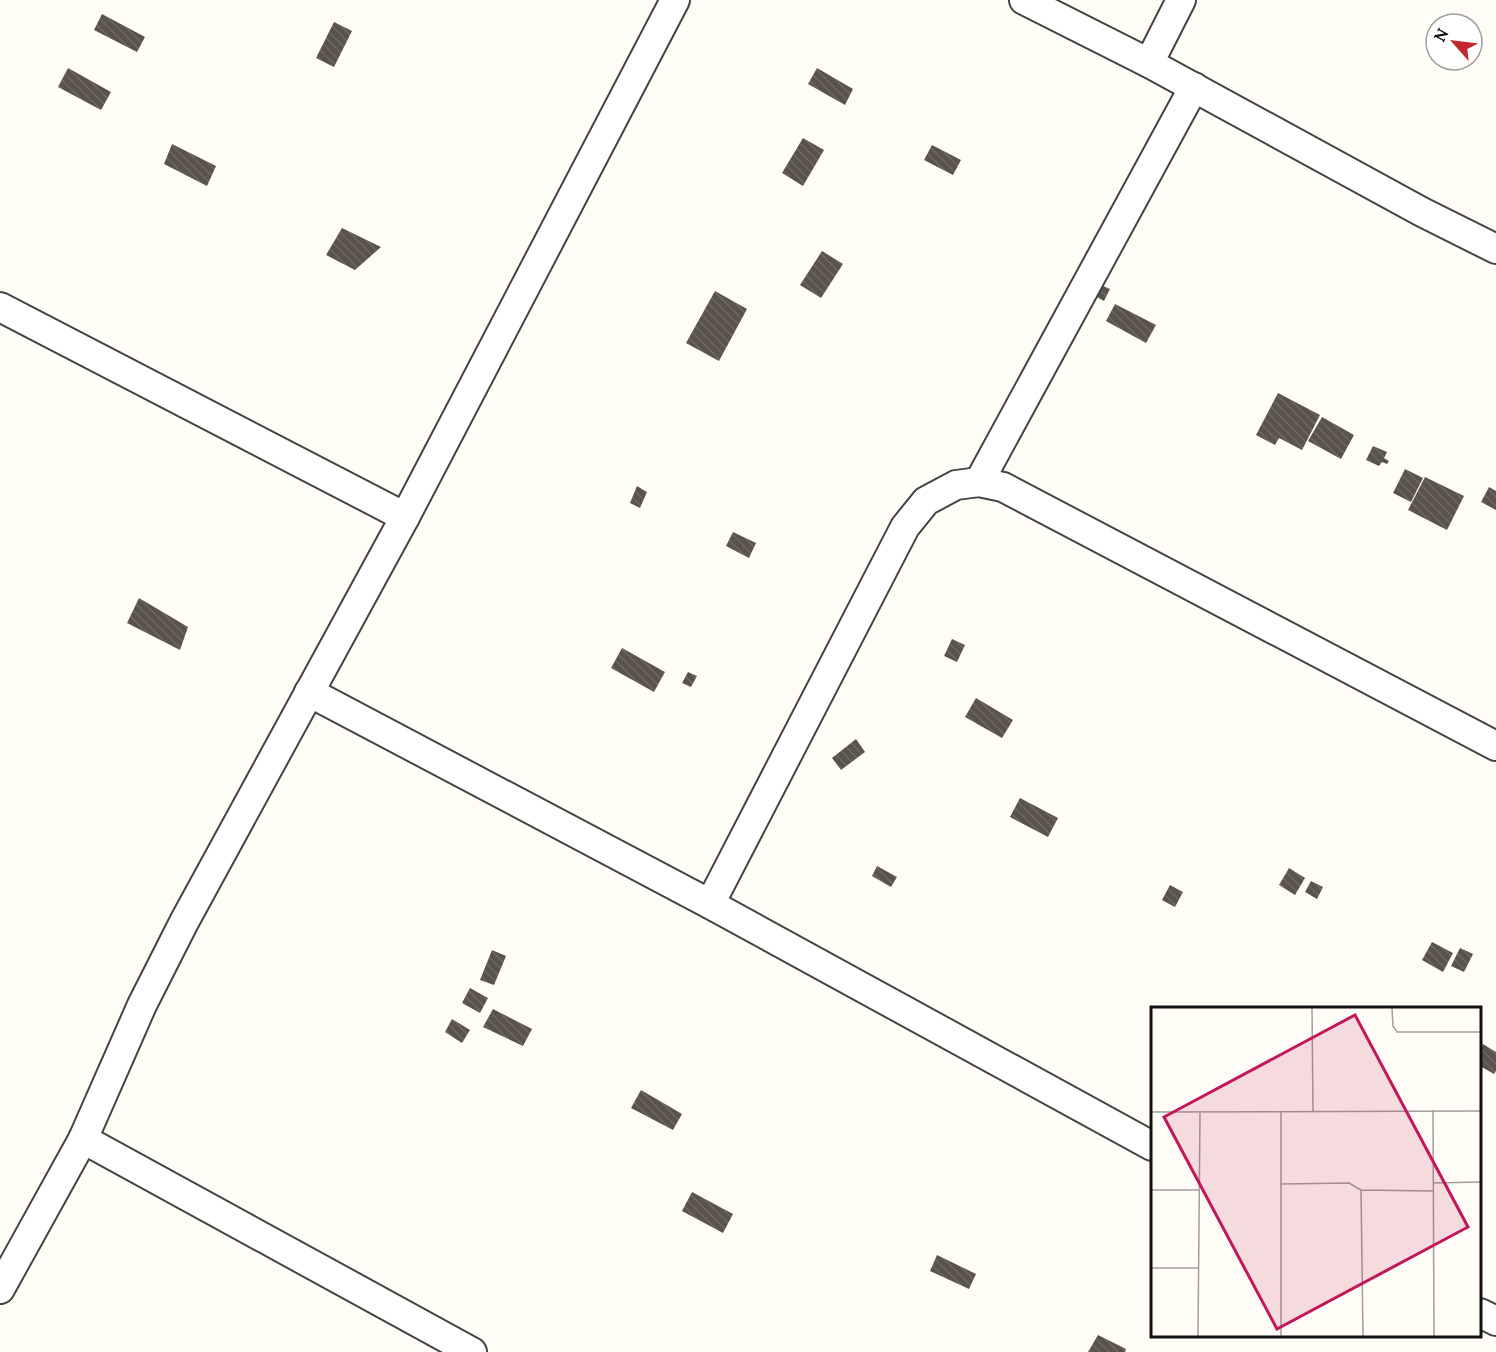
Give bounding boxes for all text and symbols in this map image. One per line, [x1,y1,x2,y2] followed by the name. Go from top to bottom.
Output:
[1424,12,1484,72] north arrow
[1429,25,1452,45] text: N
[1151,1007,1481,1337] inset map

